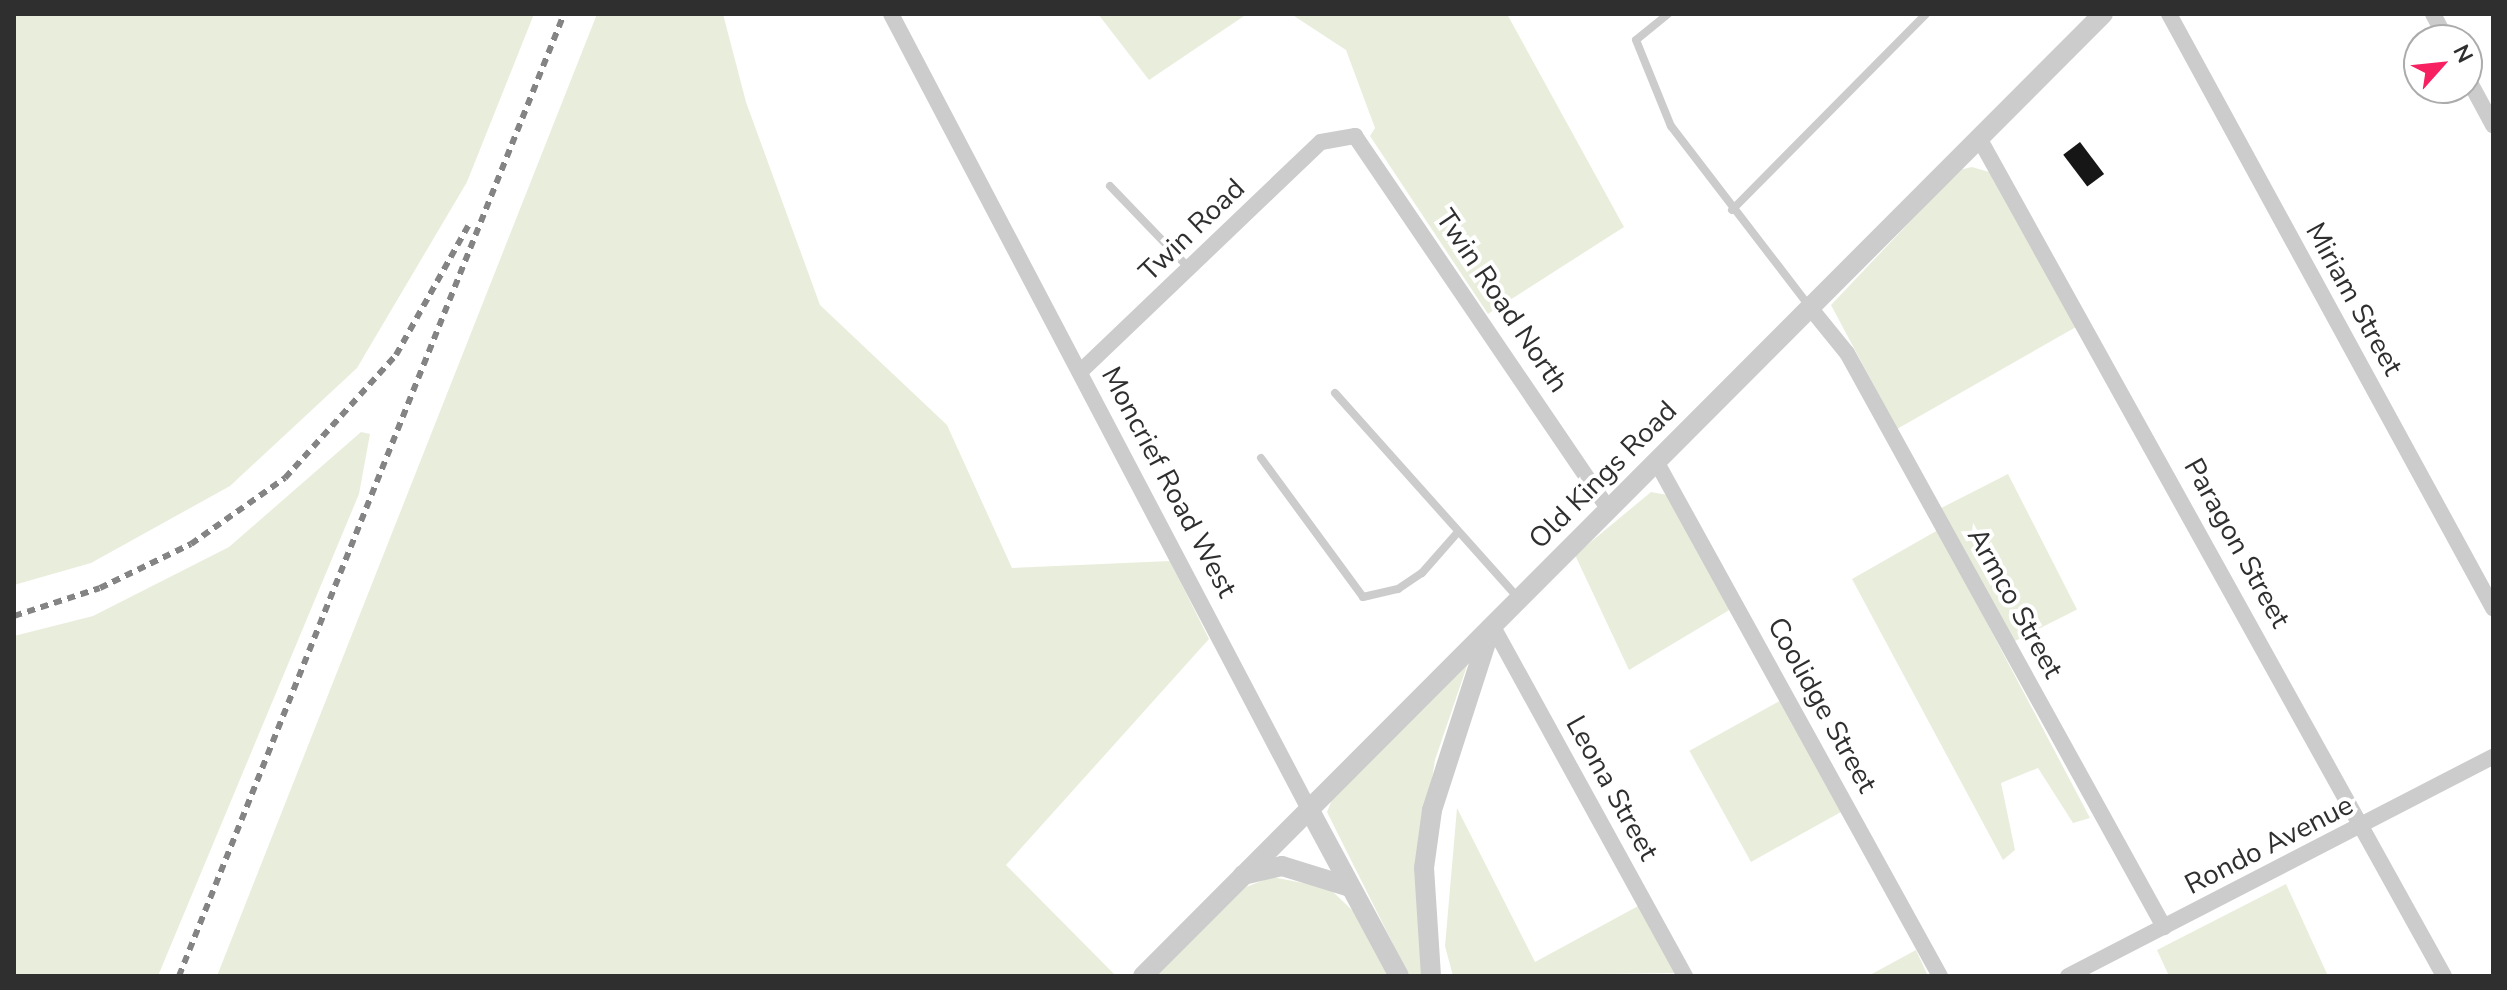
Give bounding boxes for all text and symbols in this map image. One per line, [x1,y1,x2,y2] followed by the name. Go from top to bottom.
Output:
[2403,24,2483,104] north arrow
[2445,40,2480,68] text: N
[1132,172,1252,288] street label: Twin Road
[1428,203,1576,399] street label: Twin Road North
[2298,217,2410,381] street label: Miriam Street
[1094,361,1244,603] street label: Moncrief Road West
[1522,394,1684,556] street label: Old Kings Road
[2177,453,2297,633] street label: Paragon Street
[1960,522,2070,684] street label: Armco Street
[1760,612,1884,798] street label: Coolidge Street
[1559,710,1665,866] street label: Leona Street
[2179,788,2359,902] street label: Rondo Avenue

